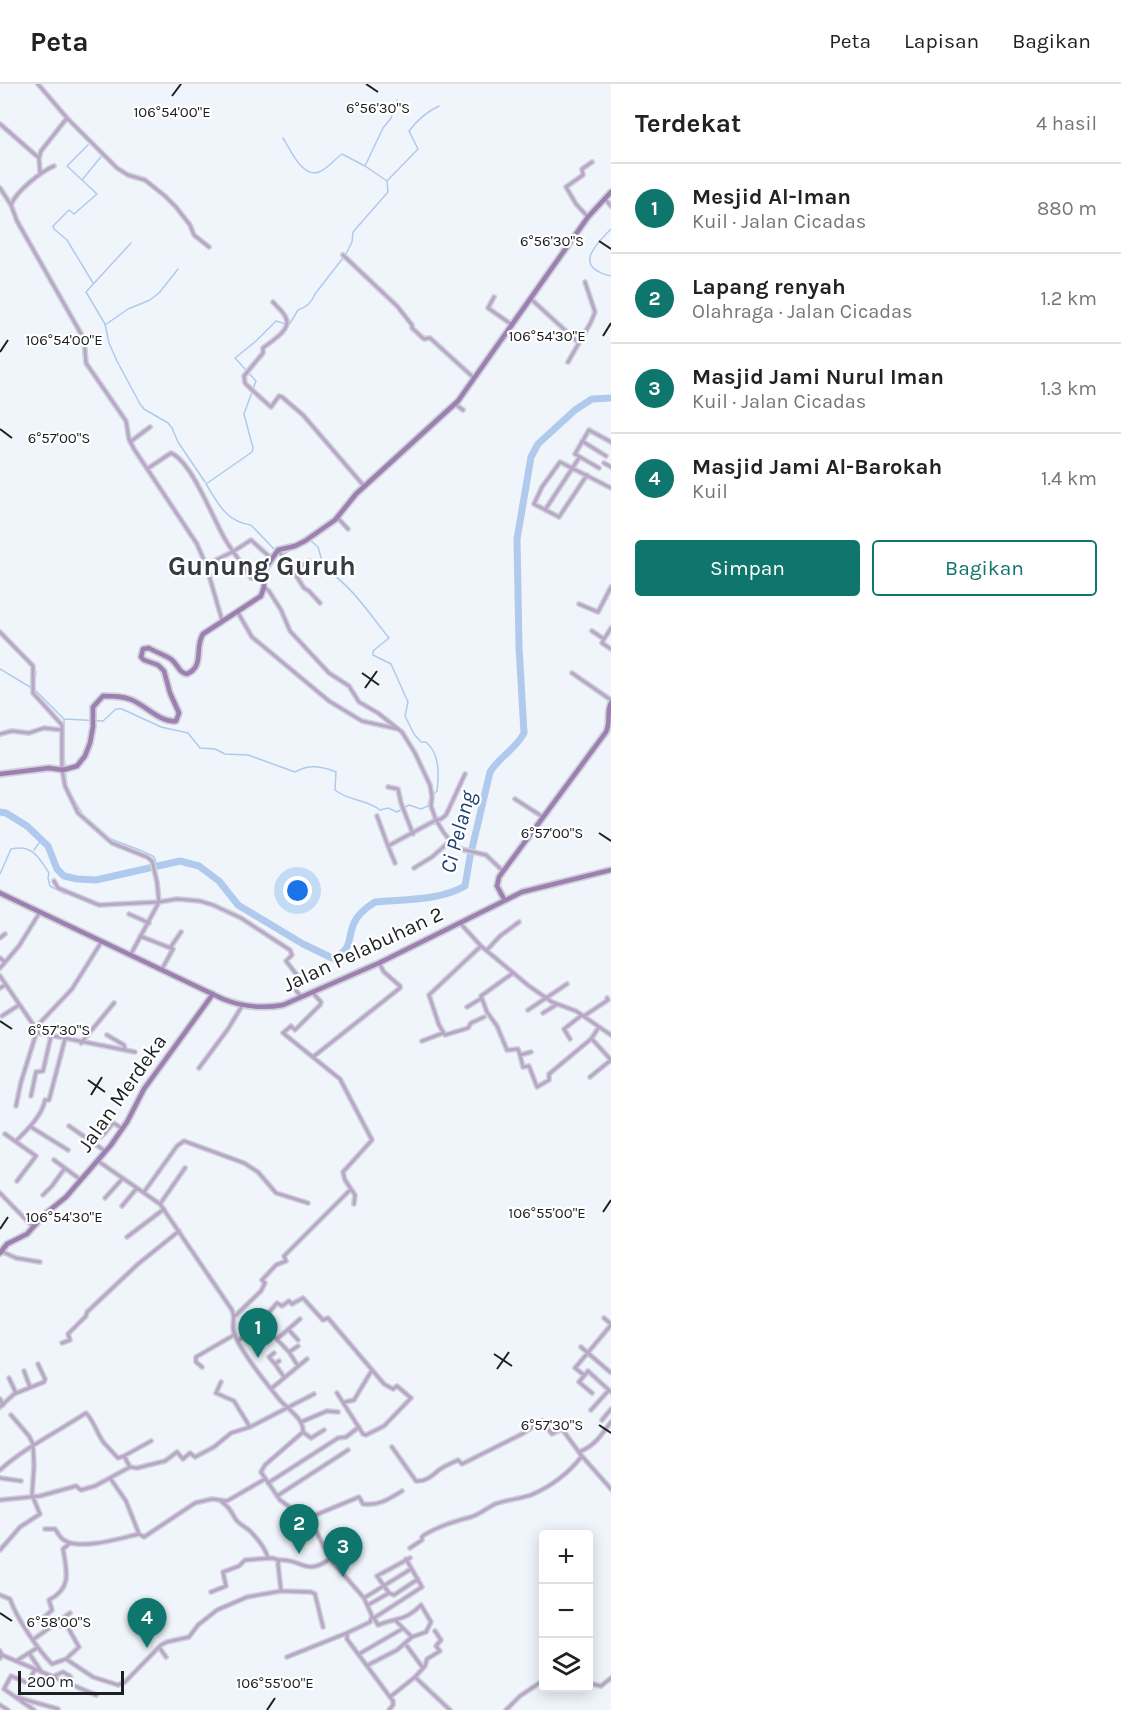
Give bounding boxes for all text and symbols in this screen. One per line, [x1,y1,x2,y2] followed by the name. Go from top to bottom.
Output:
[30,25,89,58] text: Peta
[829,29,871,53] text: Peta
[904,29,979,53] text: Lapisan
[1012,29,1091,53] text: Bagikan
[346,99,410,117] text: 6°56'30"S
[133,103,211,121] text: 106°54'00"E
[635,108,741,139] text: Terdekat
[1036,112,1097,135] text: 4 hasil
[692,184,851,210] text: Mesjid Al-Iman
[651,197,658,220] text: 1
[1037,197,1097,220] text: 880 m
[692,210,866,233] text: Kuil · Jalan Cicadas
[520,232,584,250] text: 6°56'30"S
[692,274,846,300] text: Lapang renyah
[648,287,661,310] text: 2
[1041,287,1097,310] text: 1.2 km
[692,300,913,323] text: Olahraga · Jalan Cicadas
[508,327,586,345] text: 106°54'30"E
[25,331,103,349] text: 106°54'00"E
[692,364,944,390] text: Masjid Jami Nurul Iman
[648,377,661,400] text: 3
[1040,377,1097,400] text: 1.3 km
[692,390,866,413] text: Kuil · Jalan Cicadas
[28,429,90,447] text: 6°57'00"S
[692,454,942,480] text: Masjid Jami Al-Barokah
[649,467,660,490] text: 4
[1041,467,1097,490] text: 1.4 km
[692,480,728,503] text: Kuil
[635,540,860,596] button: Simpan
[872,540,1097,596] button: Bagikan
[168,550,356,582] district label: Gunung Guruh
[435,788,482,876] water label: Ci Pelang
[521,824,583,842] text: 6°57'00"S
[283,876,312,905] your location
[279,901,447,997] street label: Jalan Pelabuhan 2
[28,1021,90,1039] text: 6°57'30"S
[73,1030,171,1156] street label: Jalan Merdeka
[508,1204,586,1222] text: 106°55'00"E
[25,1208,103,1226] text: 106°54'30"E
[238,1308,278,1358] pin: 1
[521,1416,583,1434] text: 6°57'30"S
[280,1504,318,1554] pin: 2
[324,1528,362,1577] pin: 3
[539,1530,593,1692] map controls
[539,1530,593,1584] button: +
[539,1584,593,1638] button: −
[128,1598,166,1648] pin: 4
[27,1613,91,1631] text: 6°58'00"S
[539,1638,593,1692] button: layers
[18,1668,124,1696] scale bar
[27,1672,74,1691] text: 200 m
[236,1674,314,1692] text: 106°55'00"E

